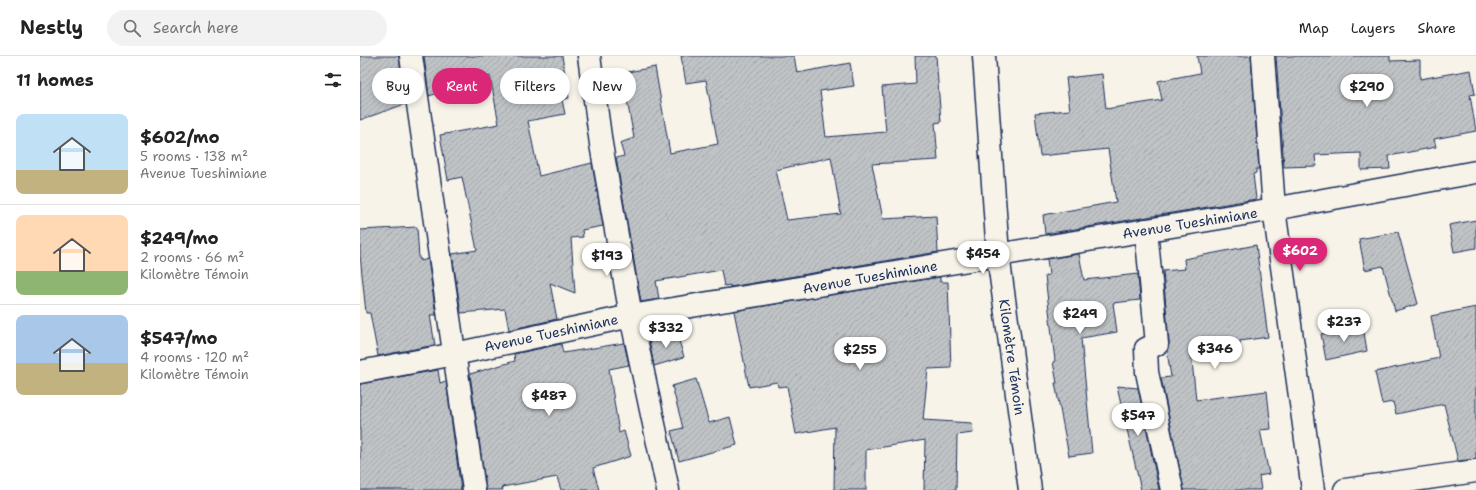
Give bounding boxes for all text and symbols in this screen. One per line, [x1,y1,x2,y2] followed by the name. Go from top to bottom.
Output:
[107,10,387,46] search box
[20,15,83,40] text: Nestly
[121,17,143,39] icon: search
[153,18,239,38] text: Search here
[1299,19,1329,37] text: Map
[1351,19,1395,37] text: Layers
[1417,19,1456,37] text: Share
[372,68,424,104] chip: Buy
[432,68,492,104] chip: Rent
[500,68,570,104] chip: Filters
[578,68,636,104] chip: New
[16,69,94,91] text: 11 homes
[322,69,344,91] icon: filters
[1343,74,1391,108] pin: $290
[1349,78,1385,95] text: $290
[140,126,220,148] text: $602/mo
[48,130,96,178] icon: home
[140,148,248,165] text: 5 rooms · 138 m²
[140,165,267,182] text: Avenue Tueshimiane
[1121,203,1259,243] street label: Avenue Tueshimiane
[140,227,219,249] text: $249/mo
[48,231,96,279] icon: home
[1276,238,1324,272] pin: $602
[959,241,1007,275] pin: $454
[1282,242,1318,259] text: $602
[583,243,631,277] pin: $193
[966,245,1000,262] text: $454
[591,247,623,264] text: $193
[140,249,244,266] text: 2 rooms · 66 m²
[801,256,939,298] street label: Avenue Tueshimiane
[140,266,249,283] text: Kilomètre Témoin
[995,298,1029,417] street label: Kilomètre Témoin
[1056,301,1104,335] pin: $249
[1062,305,1098,322] text: $249
[1320,309,1368,343] pin: $237
[482,310,620,356] street label: Avenue Tueshimiane
[1326,313,1362,330] text: $237
[642,315,690,349] pin: $332
[648,319,684,336] text: $332
[140,327,218,349] text: $547/mo
[48,331,96,379] icon: home
[1191,336,1239,370] pin: $346
[836,337,884,371] pin: $255
[1197,340,1233,357] text: $346
[843,341,877,358] text: $255
[140,349,249,366] text: 4 rooms · 120 m²
[140,366,249,383] text: Kilomètre Témoin
[525,383,573,417] pin: $487
[531,387,567,404] text: $487
[1114,403,1162,437] pin: $547
[1121,407,1155,424] text: $547

